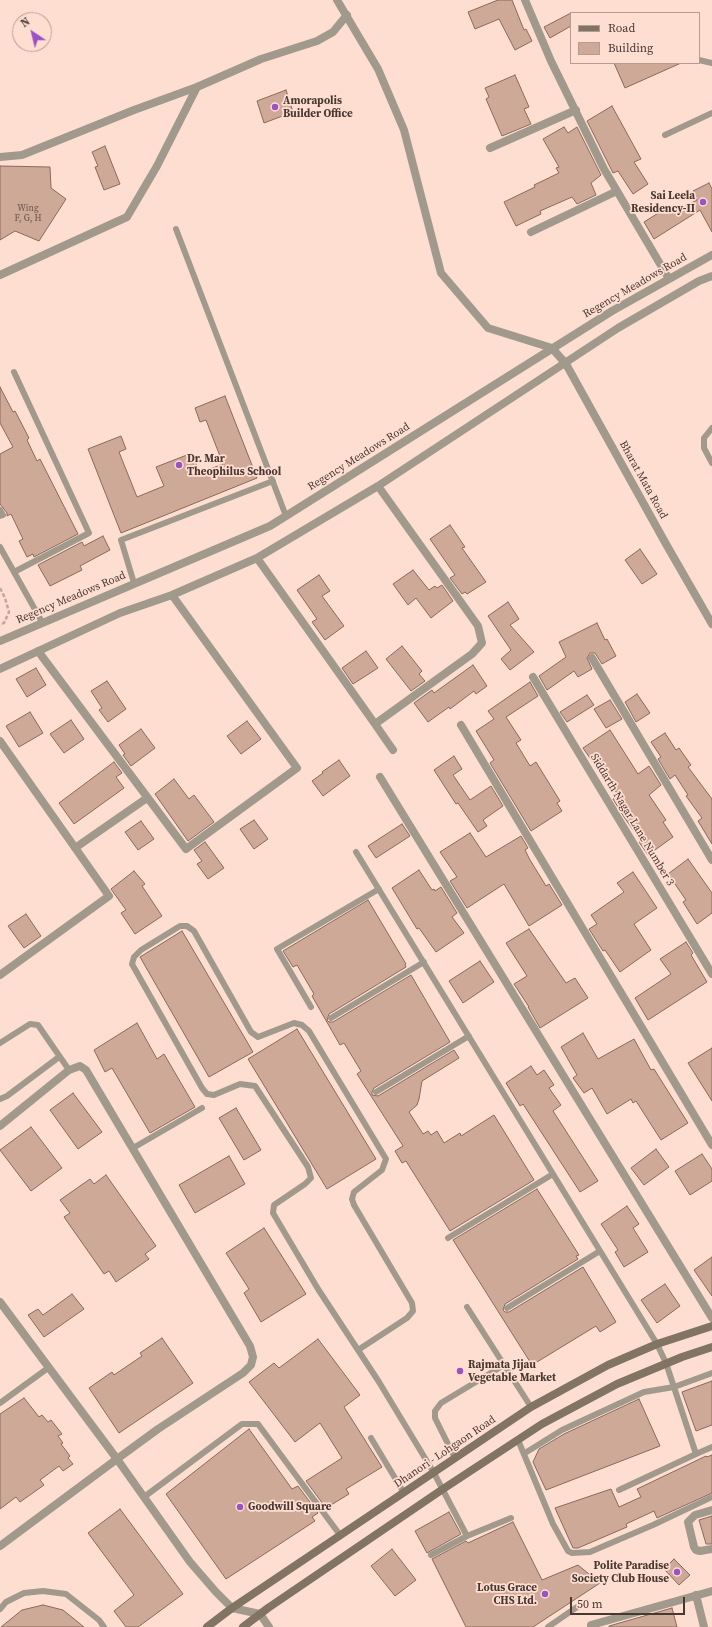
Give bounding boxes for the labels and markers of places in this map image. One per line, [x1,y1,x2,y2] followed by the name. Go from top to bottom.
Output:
[283,94,353,120] place label: Amorapolis Builder Office
[270,102,280,112] marker: Amorapolis Builder Office
[631,189,695,215] place label: Sai Leela Residency-II
[698,197,708,207] marker: Sai Leela Residency-II
[187,452,281,478] place label: Dr. Mar Theophilus School
[174,460,184,470] marker: Dr. Mar Theophilus School
[468,1358,556,1384] place label: Rajmata Jijau Vegetable Market
[455,1366,465,1376] marker: Rajmata Jijau Vegetable Market
[248,1500,332,1514] place label: Goodwill Square
[235,1502,245,1512] marker: Goodwill Square
[572,1559,669,1585] place label: Polite Paradise Society Club House
[672,1567,682,1577] marker: Polite Paradise Society Club House
[477,1581,537,1607] place label: Lotus Grace CHS Ltd.
[540,1589,550,1599] marker: Lotus Grace CHS Ltd.

